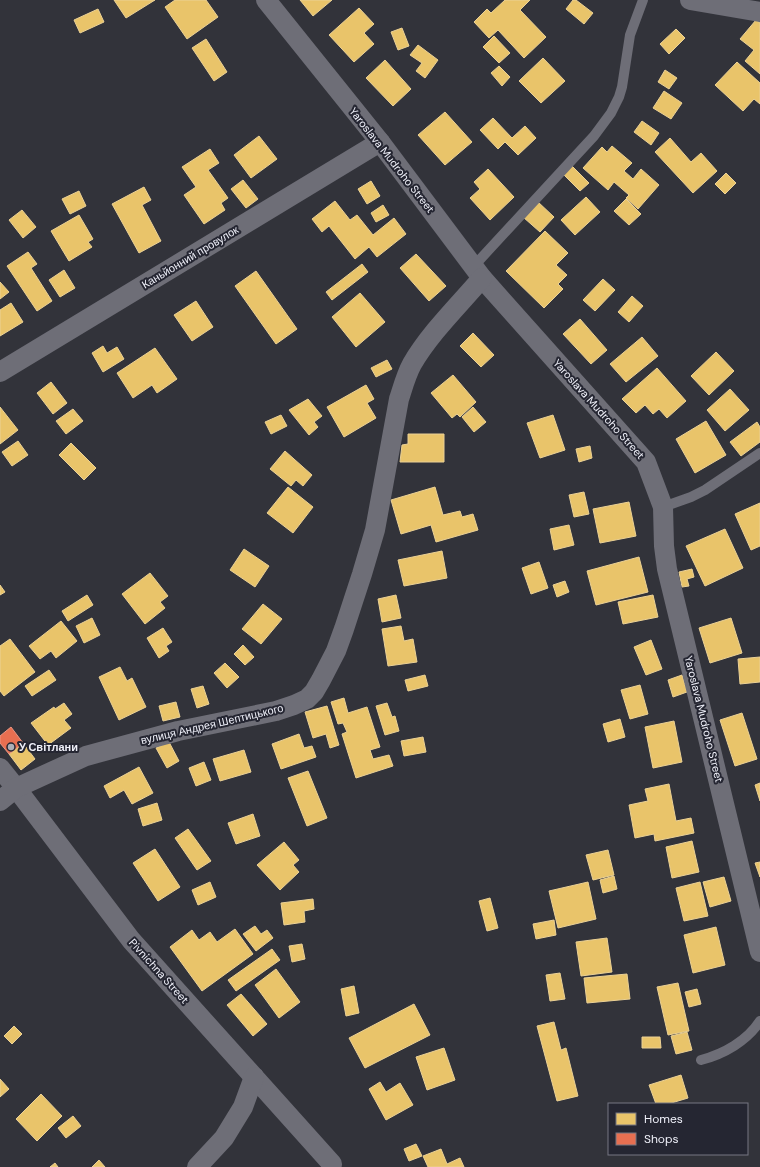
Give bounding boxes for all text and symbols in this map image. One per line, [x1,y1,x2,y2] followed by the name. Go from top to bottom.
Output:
[346,105,438,215] street label: Yaroslava Mudroho Street
[139,222,241,291] street label: Каньйонний провулок
[550,356,648,462] street label: Yaroslava Mudroho Street
[681,654,727,784] street label: Yaroslava Mudroho Street
[139,701,285,747] street label: вулиця Андрея Шептицького
[19,740,78,754] place label: У Світлани
[6,742,16,752] marker: У Світлани
[126,936,192,1006] street label: Pivnichna Street
[608,1103,748,1155] legend
[644,1111,683,1127] text: Homes
[644,1131,679,1147] text: Shops

